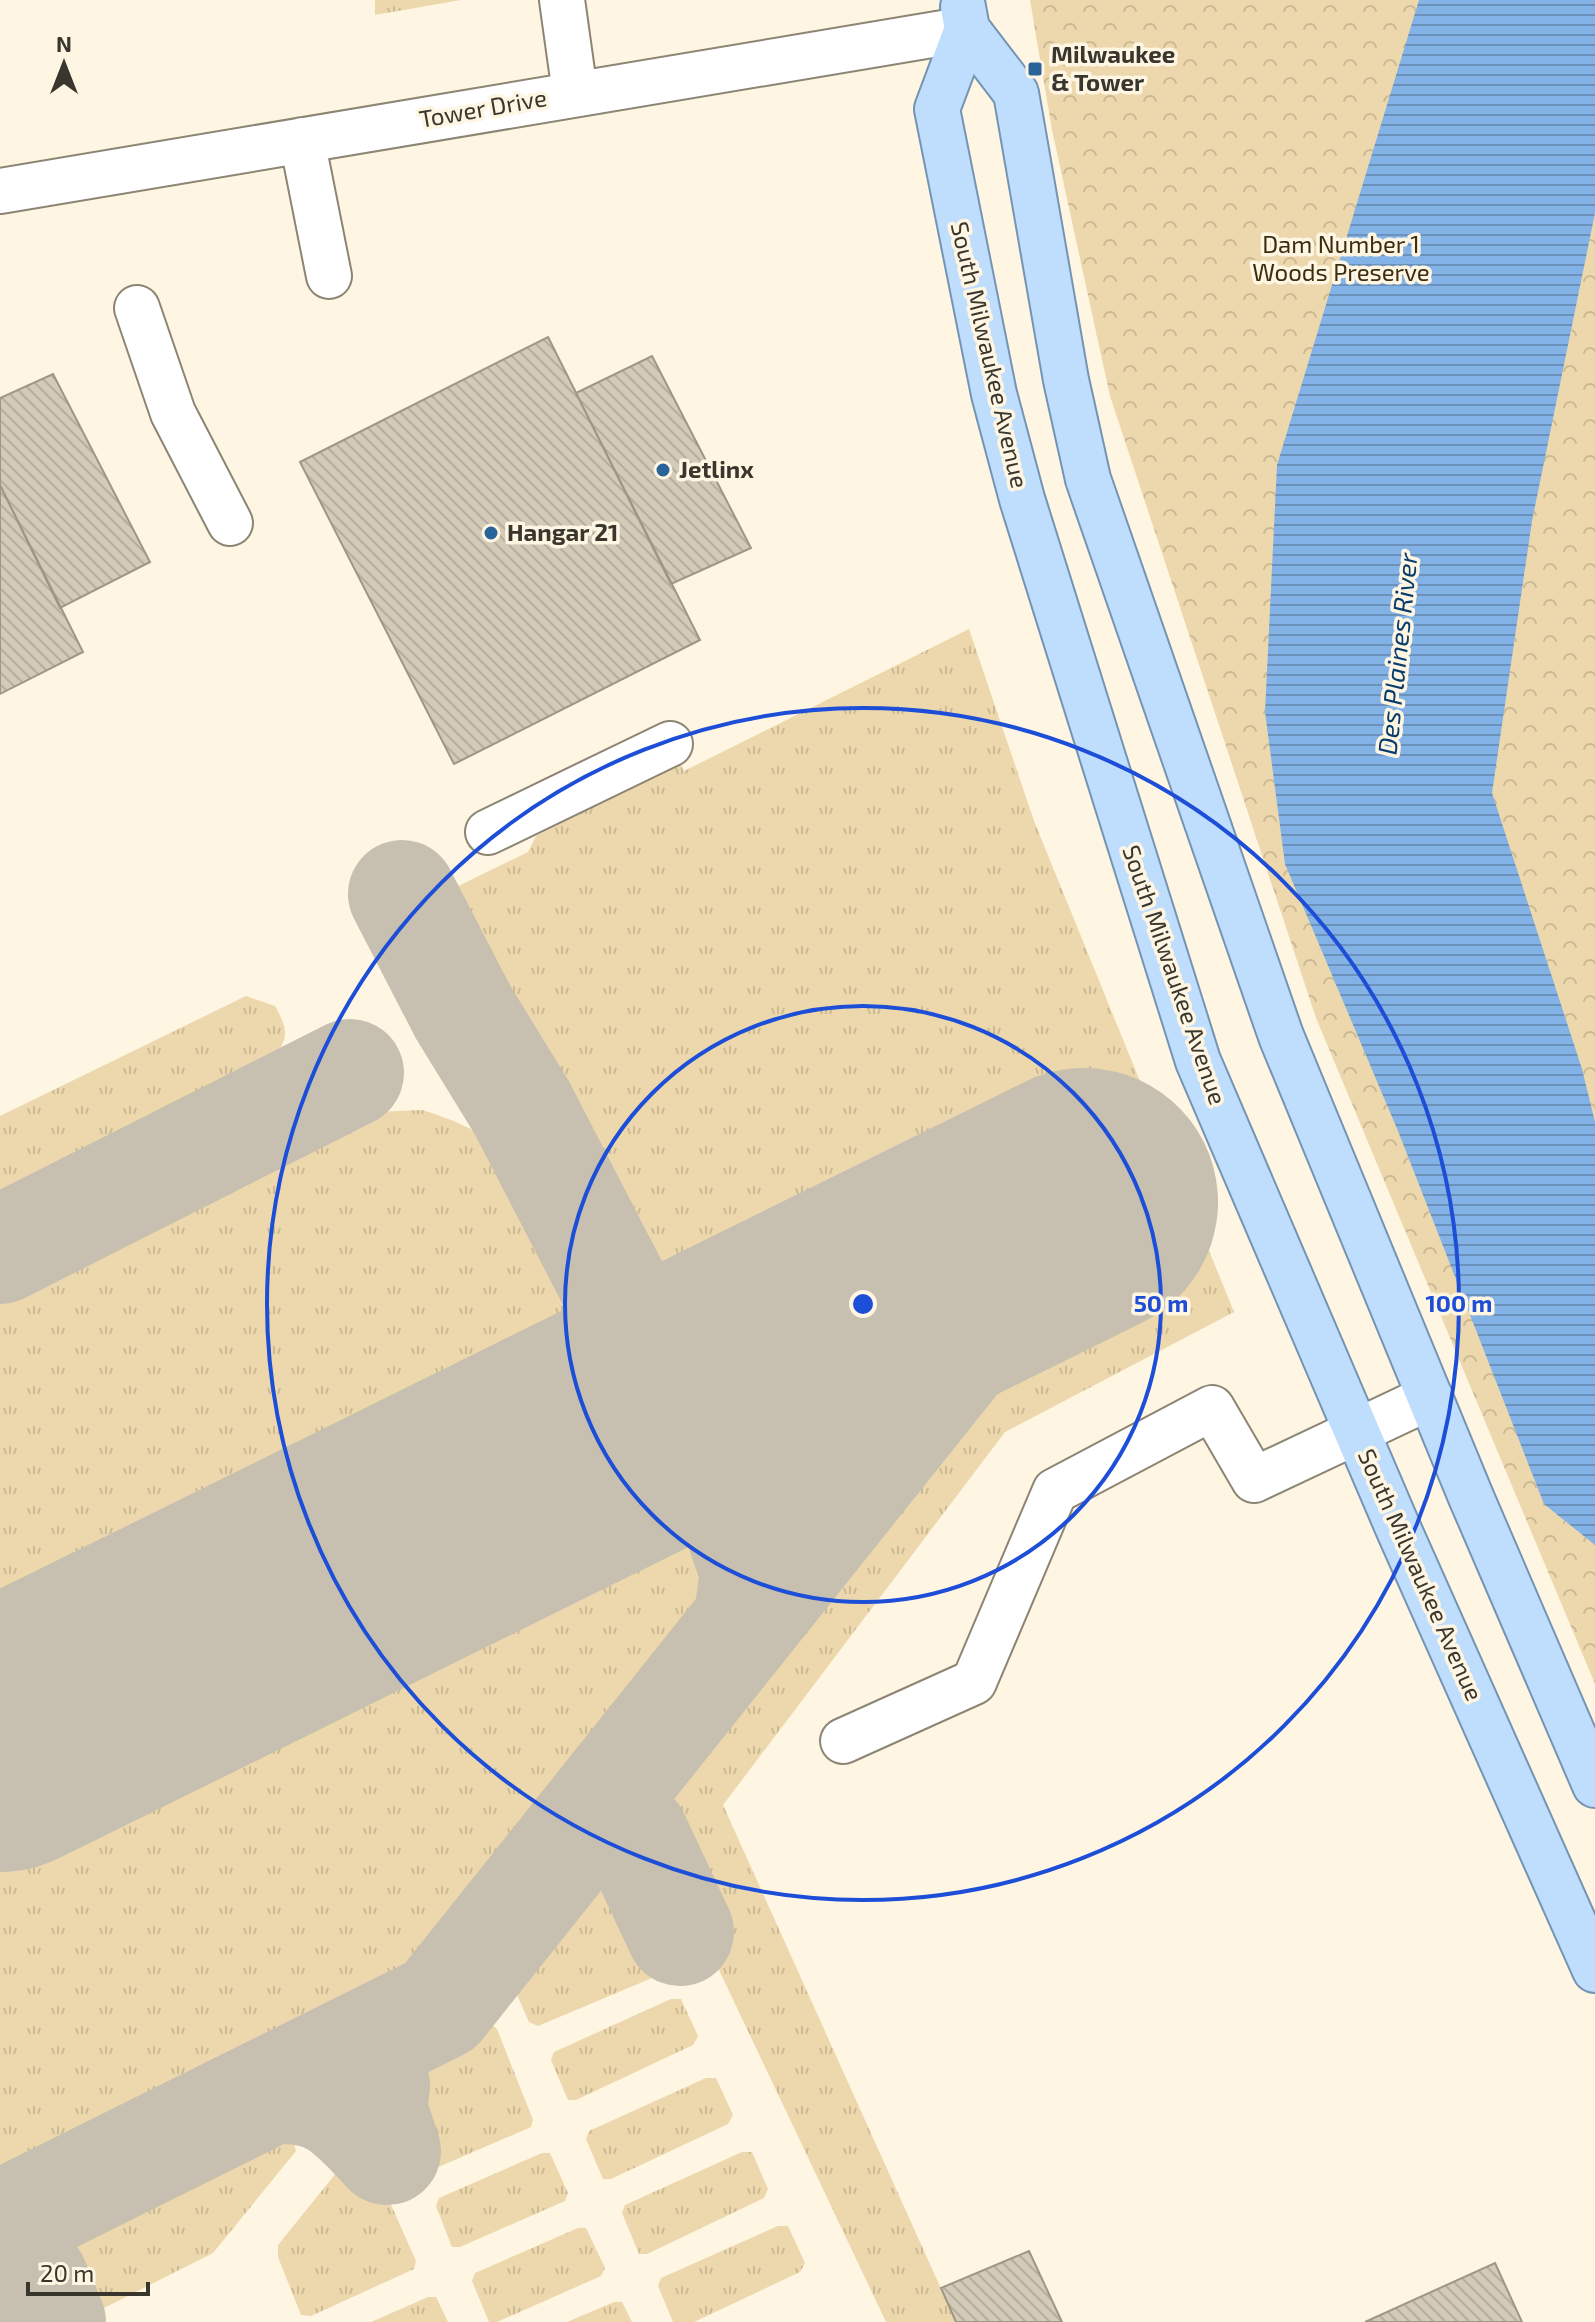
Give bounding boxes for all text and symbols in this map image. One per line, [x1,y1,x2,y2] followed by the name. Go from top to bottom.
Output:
[24,24,104,104] north arrow
[56,30,72,56] text: N
[1051,39,1175,96] place label: Milwaukee & Tower
[1026,60,1044,78] marker: Milwaukee & Tower
[417,82,549,133] street label: Tower Drive
[946,219,1035,491] street label: South Milwaukee Avenue
[1252,229,1430,286] park label: Dam Number 1 Woods Preserve
[679,454,754,483] place label: Jetlinx
[654,461,672,479] marker: Jetlinx
[507,517,618,546] place label: Hangar 21
[482,524,500,542] marker: Hangar 21
[1370,551,1423,756] water label: Des Plaines River
[1117,841,1233,1108] street label: South Milwaukee Avenue
[1134,1288,1188,1317] text: 50 m
[1426,1288,1492,1317] text: 100 m
[849,1290,877,1318] centre of rings
[1353,1444,1490,1705] street label: South Milwaukee Avenue
[28,2246,148,2296] scale bar
[40,2258,94,2287] text: 20 m

